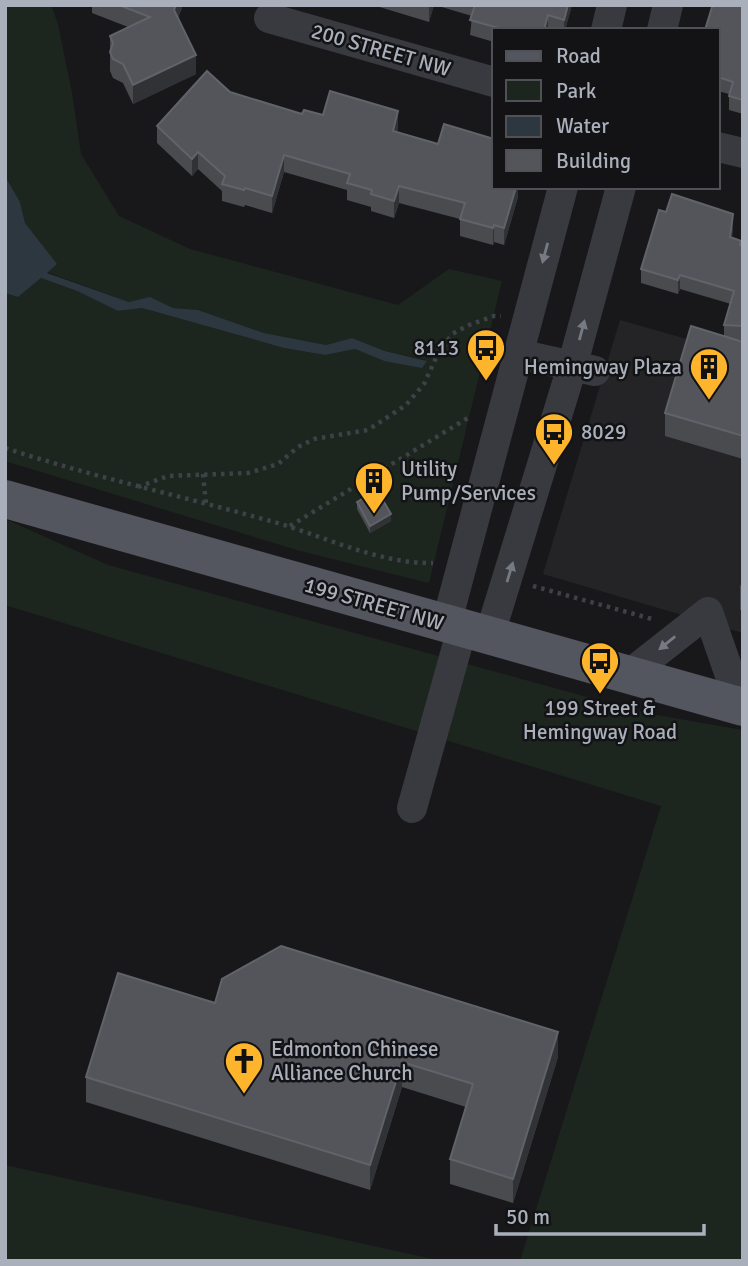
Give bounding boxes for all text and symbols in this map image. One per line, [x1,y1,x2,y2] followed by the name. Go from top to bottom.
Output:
[308,18,454,82] street label: 200 STREET NW
[492,28,720,189] legend
[556,43,601,69] text: Road
[556,78,597,104] text: Park
[556,113,609,139] text: Water
[556,148,631,174] text: Building
[540,243,550,264] one-way arrow
[577,319,588,341] one-way arrow
[465,327,507,382] bus stop icon: 8113
[414,335,459,361] place label: 8113
[688,346,730,401] building icon: Hemingway Plaza
[524,354,682,380] place label: Hemingway Plaza
[533,411,575,466] bus stop icon: 8029
[581,419,626,445] place label: 8029
[401,456,536,506] place label: Utility Pump/Services
[353,460,395,515] building icon: Utility Pump/Services
[506,561,516,582] one-way arrow
[301,572,447,636] street label: 199 STREET NW
[659,636,677,651] one-way arrow
[579,640,621,695] bus stop icon: 199 Street & Hemingway Road
[523,695,677,745] place label: 199 Street & Hemingway Road
[271,1036,439,1086] place label: Edmonton Chinese Alliance Church
[223,1040,265,1095] church icon: Edmonton Chinese Alliance Church
[496,1192,704,1236] scale bar
[506,1204,550,1230] text: 50 m

